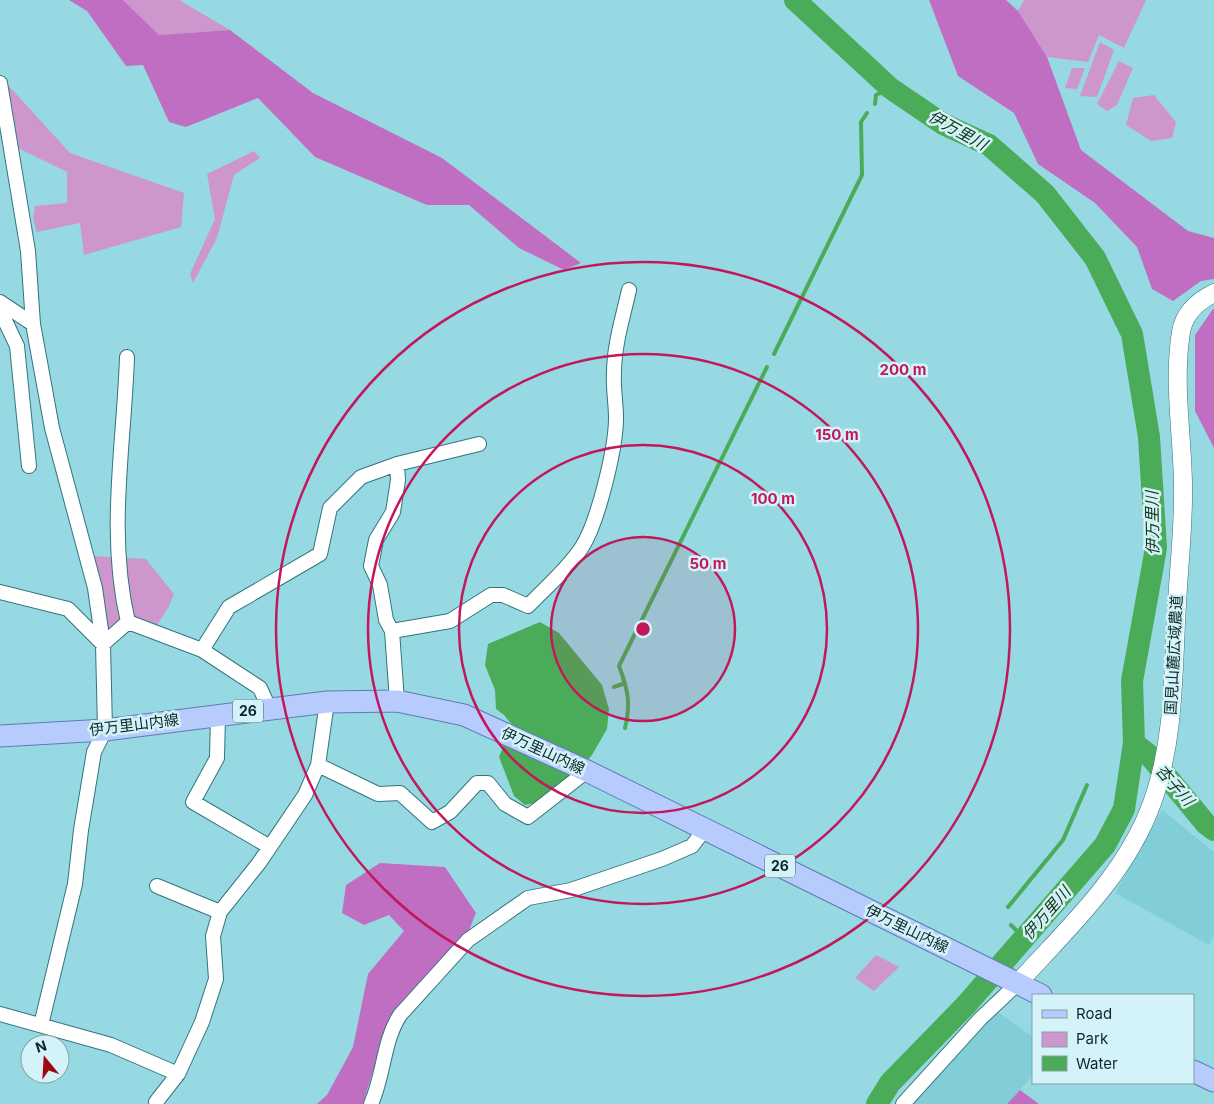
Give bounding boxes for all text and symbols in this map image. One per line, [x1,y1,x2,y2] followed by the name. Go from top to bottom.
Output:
[925,106,993,155] water label: 伊万里川
[880,360,926,379] text: 200 m
[815,425,859,444] text: 150 m
[751,489,795,508] text: 100 m
[1141,489,1163,555] water label: 伊万里川
[690,554,726,573] text: 50 m
[1161,595,1186,715] street label: 国見山麓広域農道
[634,620,652,638] centre of rings
[233,699,263,722] road number: 26
[88,710,180,739] street label: 伊万里山内線
[498,723,588,778] street label: 伊万里山内線
[1152,760,1200,811] water label: 杏子川
[765,854,795,878] road number: 26
[1017,881,1076,944] water label: 伊万里川
[863,900,952,957] street label: 伊万里山内線
[1032,994,1194,1084] legend
[1076,1004,1112,1023] text: Road
[1076,1029,1109,1048] text: Park
[20,1034,70,1084] north arrow
[33,1036,49,1056] text: N
[1076,1054,1118,1073] text: Water

